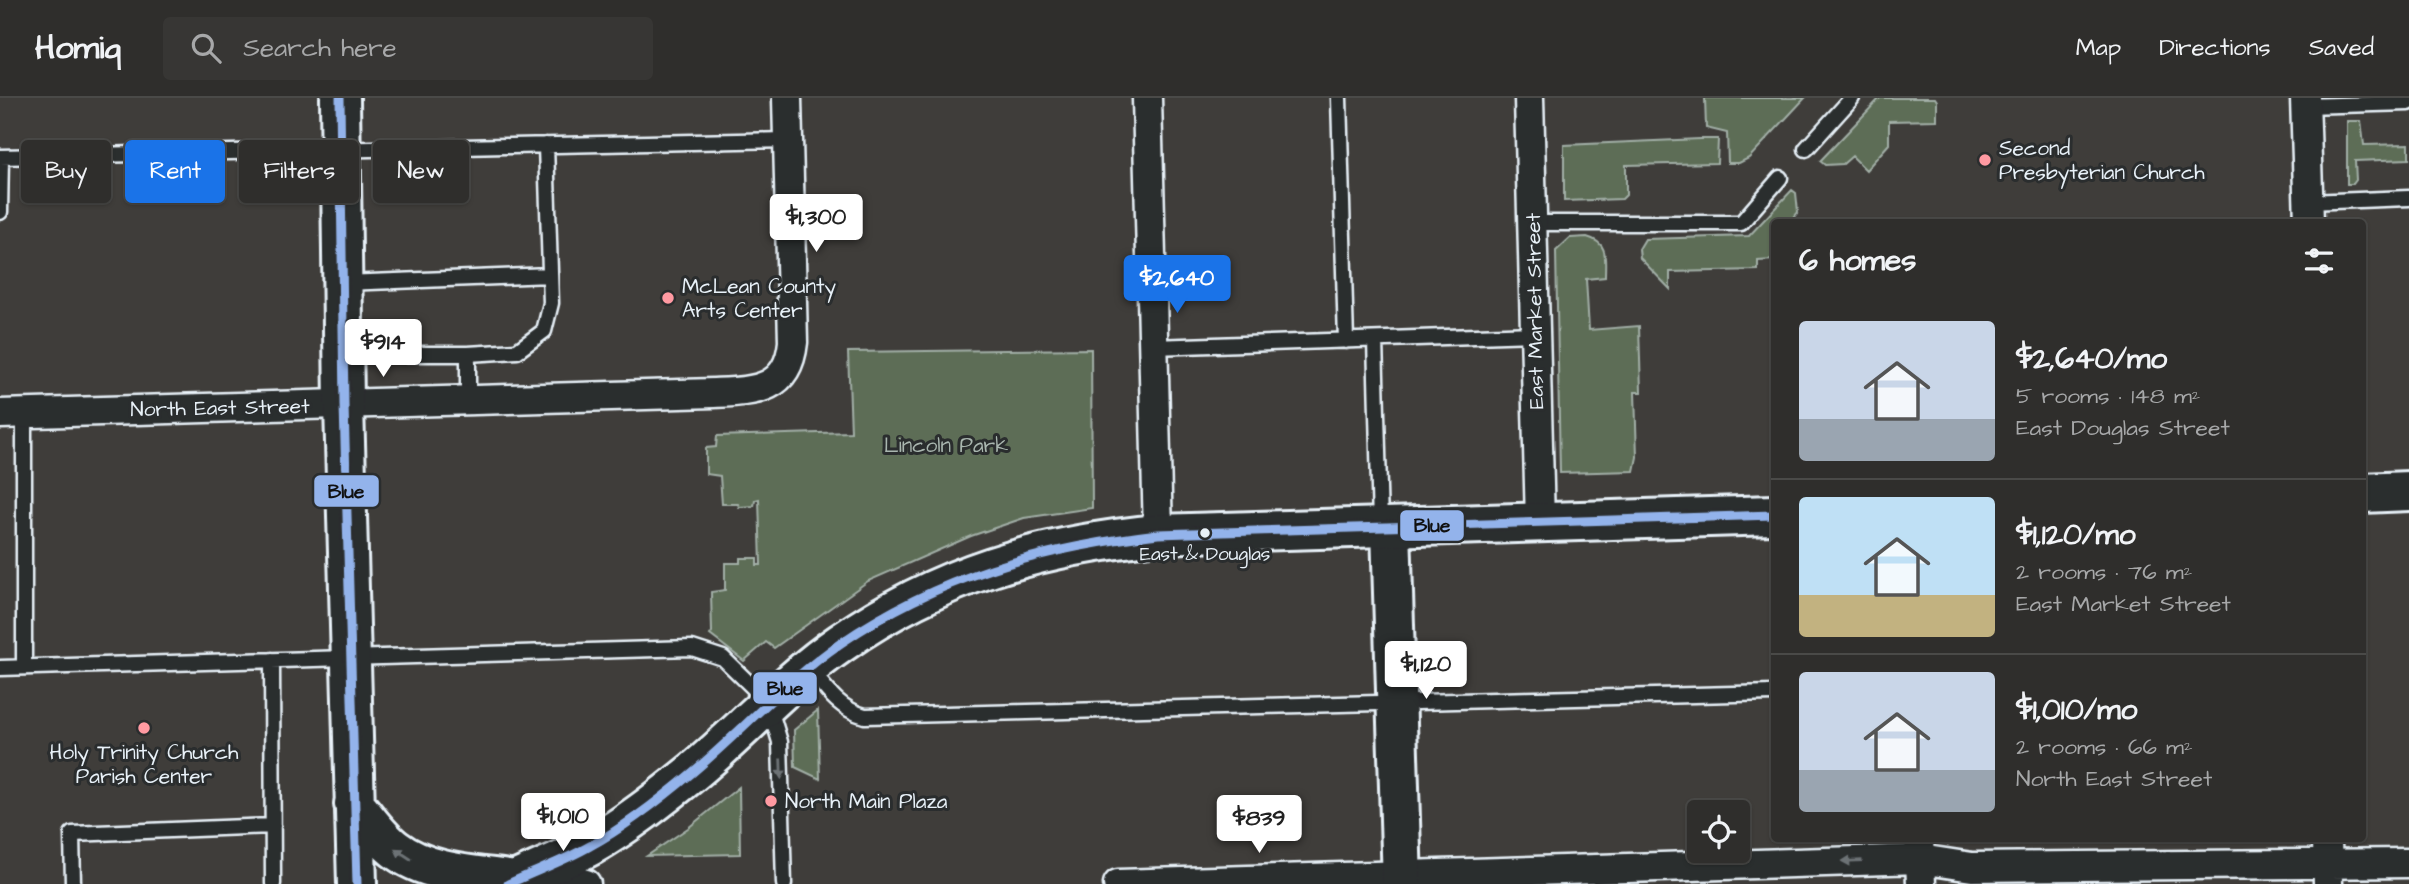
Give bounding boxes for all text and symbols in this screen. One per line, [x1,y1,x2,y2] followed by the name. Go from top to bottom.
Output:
[163,17,653,80] search box
[35,25,121,71] text: Homiq
[187,29,225,67] icon: search
[243,30,397,66] text: Search here
[2076,31,2121,65] text: Map
[2159,31,2271,65] text: Directions
[2309,31,2374,65] text: Saved
[1999,134,2205,189] place label: Second Presbyterian Church
[21,140,111,203] chip: Buy
[125,140,225,203] chip: Rent
[239,140,359,203] chip: Filters
[373,140,469,203] chip: New
[1977,152,1993,168] marker: Second Presbyterian Church
[759,194,873,254] pin: $1,300
[786,201,846,233] text: $1,300
[1519,212,1551,409] street label: East Market Street
[1799,240,1916,282] text: 6 homes
[2300,242,2338,280] icon: filters
[1120,256,1234,315] pin: $2,640
[1140,262,1214,294] text: $2,640
[682,272,836,325] place label: McLean County Arts Center
[660,290,676,306] marker: McLean County Arts Center
[342,320,424,379] pin: $914
[361,326,405,358] text: $914
[2016,338,2167,380] text: $2,640/mo
[1855,349,1939,433] icon: home
[2016,380,2200,412] text: 5 rooms · 148 m²
[130,392,310,424] street label: North East Street
[2016,412,2230,444] text: East Douglas Street
[884,431,1008,460] park label: Lincoln Park
[313,474,380,508] line badge: Blue
[328,479,365,506] text: Blue
[1399,509,1465,542] line badge: Blue
[1414,513,1451,540] text: Blue
[2016,514,2136,556] text: $1,120/mo
[1855,525,1939,609] icon: home
[1198,526,1212,540] marker: East & Douglas
[1140,541,1270,569] place label: East & Douglas
[2016,556,2192,588] text: 2 rooms · 76 m²
[2016,588,2231,620] text: East Market Street
[1369,642,1483,701] pin: $1,120
[1401,648,1451,680] text: $1,120
[752,671,818,705] line badge: Blue
[767,676,804,703] text: Blue
[2016,689,2137,731] text: $1,010/mo
[1855,700,1939,784] icon: home
[136,720,152,736] marker: Holy Trinity Church Parish Center
[2016,731,2193,763] text: 2 rooms · 66 m²
[50,738,239,791] place label: Holy Trinity Church Parish Center
[775,758,787,780] one-way arrow
[2016,763,2212,795] text: North East Street
[785,787,948,816] place label: North Main Plaza
[763,793,779,809] marker: North Main Plaza
[506,794,620,853] pin: $1,010
[1218,796,1300,855] pin: $839
[537,800,589,832] text: $1,010
[1687,800,1750,863] map controls
[1687,800,1750,863] button: locate
[1233,802,1285,834] text: $839
[393,848,412,861] one-way arrow
[1841,855,1863,867] one-way arrow

